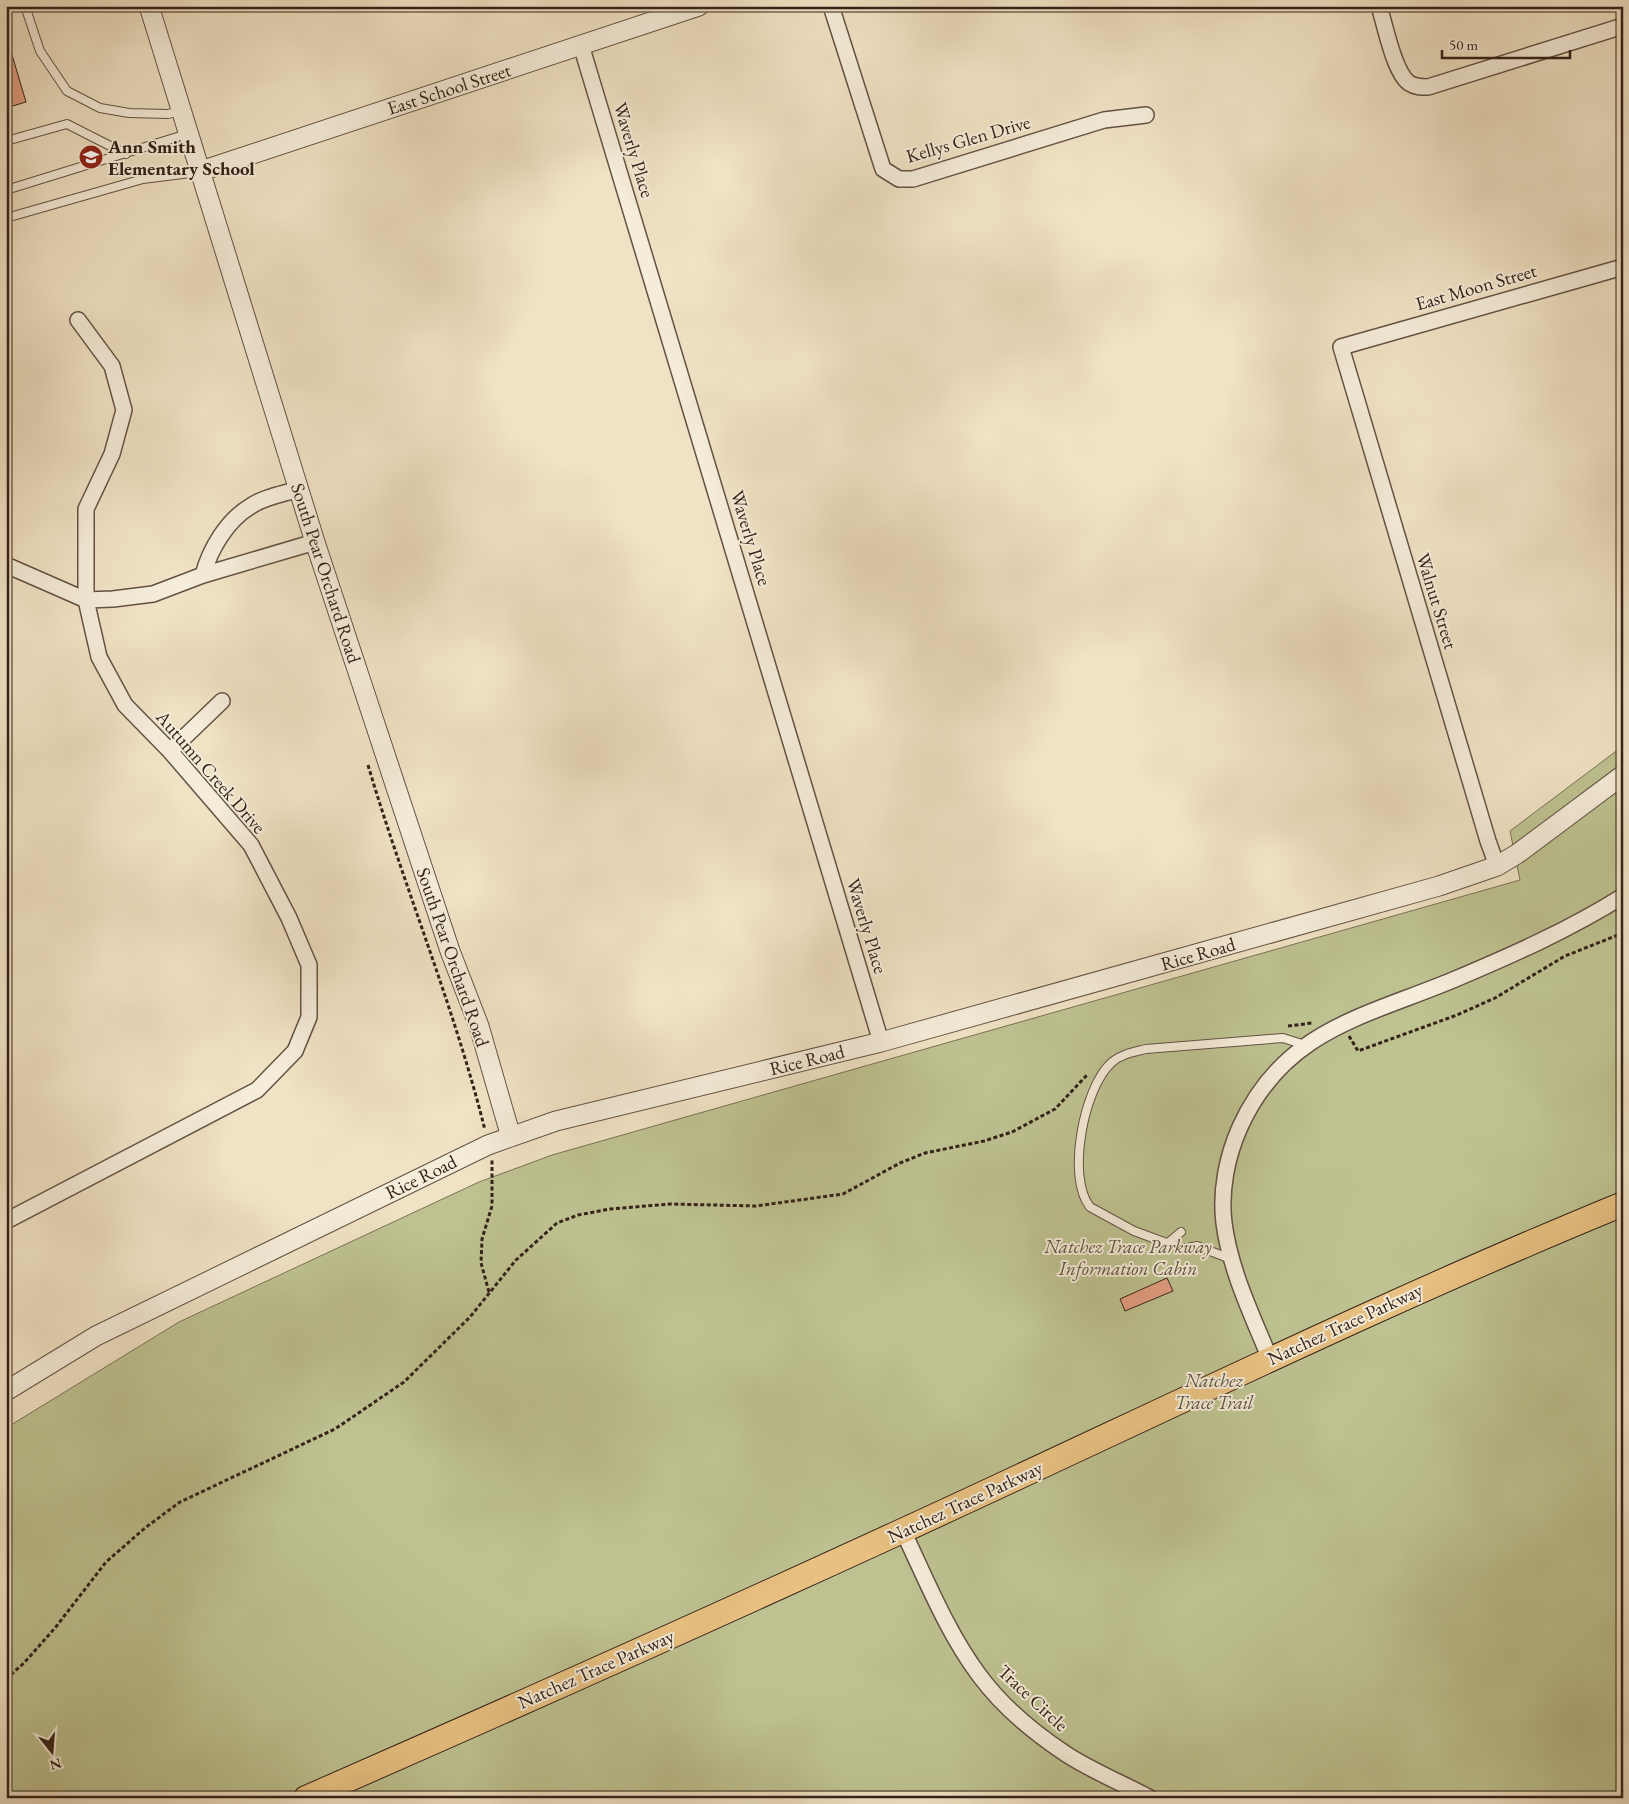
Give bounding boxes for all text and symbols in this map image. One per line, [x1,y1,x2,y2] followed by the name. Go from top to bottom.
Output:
[1442,28,1569,60] scale bar
[1449,35,1478,54] text: 50 m
[384,57,514,121] street label: East School Street
[608,99,660,201] street label: Waverly Place
[903,109,1033,169] street label: Kellys Glen Drive
[107,134,255,181] place label: Ann Smith Elementary School
[78,144,104,170] school or university icon: Ann Smith Elementary School
[1413,258,1539,316] street label: East Moon Street
[285,480,367,667] street label: South Pear Orchard Road
[725,487,777,589] street label: Waverly Place
[1411,550,1463,652] street label: Walnut Street
[150,704,271,839] street label: Autumn Creek Drive
[411,864,496,1050] street label: South Pear Orchard Road
[841,875,893,977] street label: Waverly Place
[1158,931,1239,977] street label: Rice Road
[767,1039,848,1081] street label: Rice Road
[381,1149,461,1205] street label: Rice Road
[1043,1234,1212,1281] park label: Natchez Trace Parkway Information Cabin
[1263,1277,1427,1371] street label: Natchez Trace Parkway
[1175,1368,1254,1415] park label: Natchez Trace Trail
[883,1455,1047,1549] street label: Natchez Trace Parkway
[514,1623,679,1715] street label: Natchez Trace Parkway
[992,1659,1074,1737] street label: Trace Circle
[28,1726,78,1776] north arrow
[47,1754,64,1775] text: N

